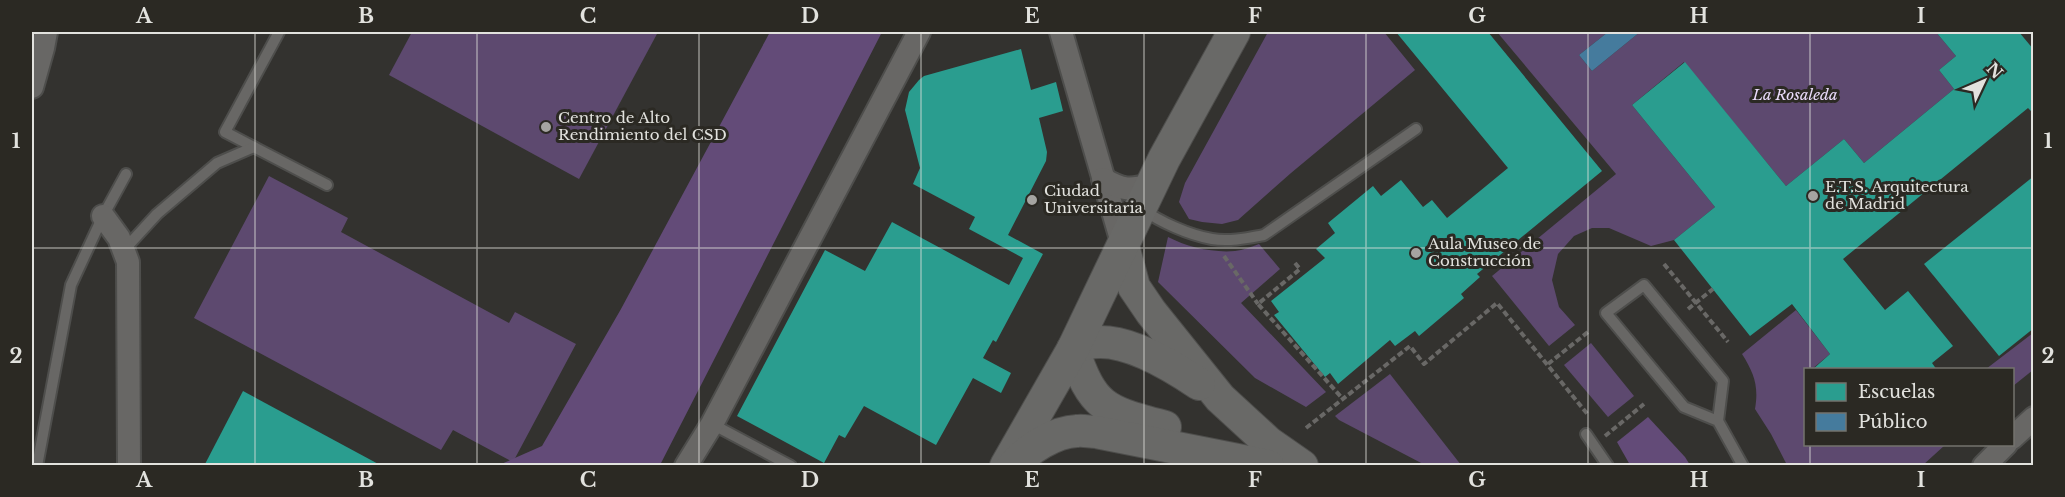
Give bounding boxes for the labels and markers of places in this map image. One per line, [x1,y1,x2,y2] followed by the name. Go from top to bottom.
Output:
[558,108,727,144] place label: Centro de Alto Rendimiento del CSD
[539,120,553,134] marker: Centro de Alto Rendimiento del CSD
[1825,177,1969,213] place label: E.T.S. Arquitectura de Madrid
[1044,181,1144,217] place label: Ciudad Universitaria
[1806,189,1820,203] marker: E.T.S. Arquitectura de Madrid
[1025,193,1039,207] marker: Ciudad Universitaria
[1427,234,1541,270] place label: Aula Museo de Construcción
[1409,246,1423,260] marker: Aula Museo de Construcción

